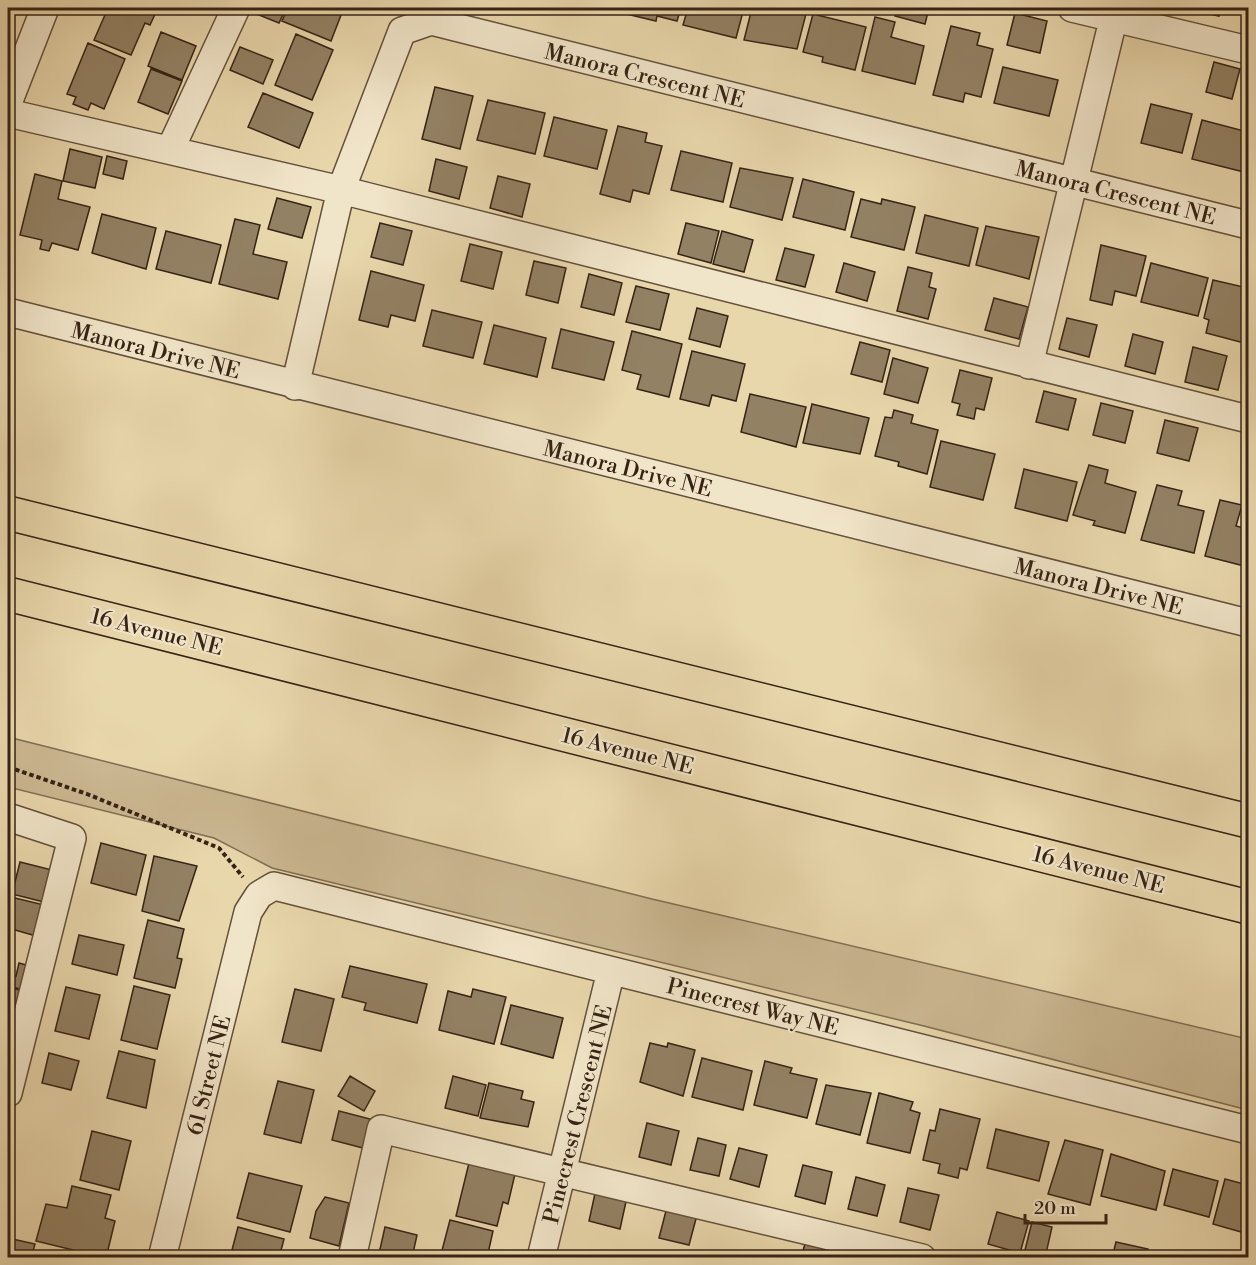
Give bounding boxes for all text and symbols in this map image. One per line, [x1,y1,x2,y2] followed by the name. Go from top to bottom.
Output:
[542,38,748,114] street label: Manora Crescent NE
[1013,155,1219,231] street label: Manora Crescent NE
[68,317,243,386] street label: Manora Drive NE
[540,435,715,504] street label: Manora Drive NE
[1011,553,1186,622] street label: Manora Drive NE
[88,603,225,662] street label: 16 Avenue NE
[559,722,696,781] street label: 16 Avenue NE
[1030,841,1167,900] street label: 16 Avenue NE
[664,973,842,1042] street label: Pinecrest Way NE
[538,1002,619,1227] street label: Pinecrest Crescent NE
[182,1013,237,1138] street label: 61 Street NE
[1025,1187,1106,1225] scale bar
[1034,1197,1076,1220] text: 20 m

